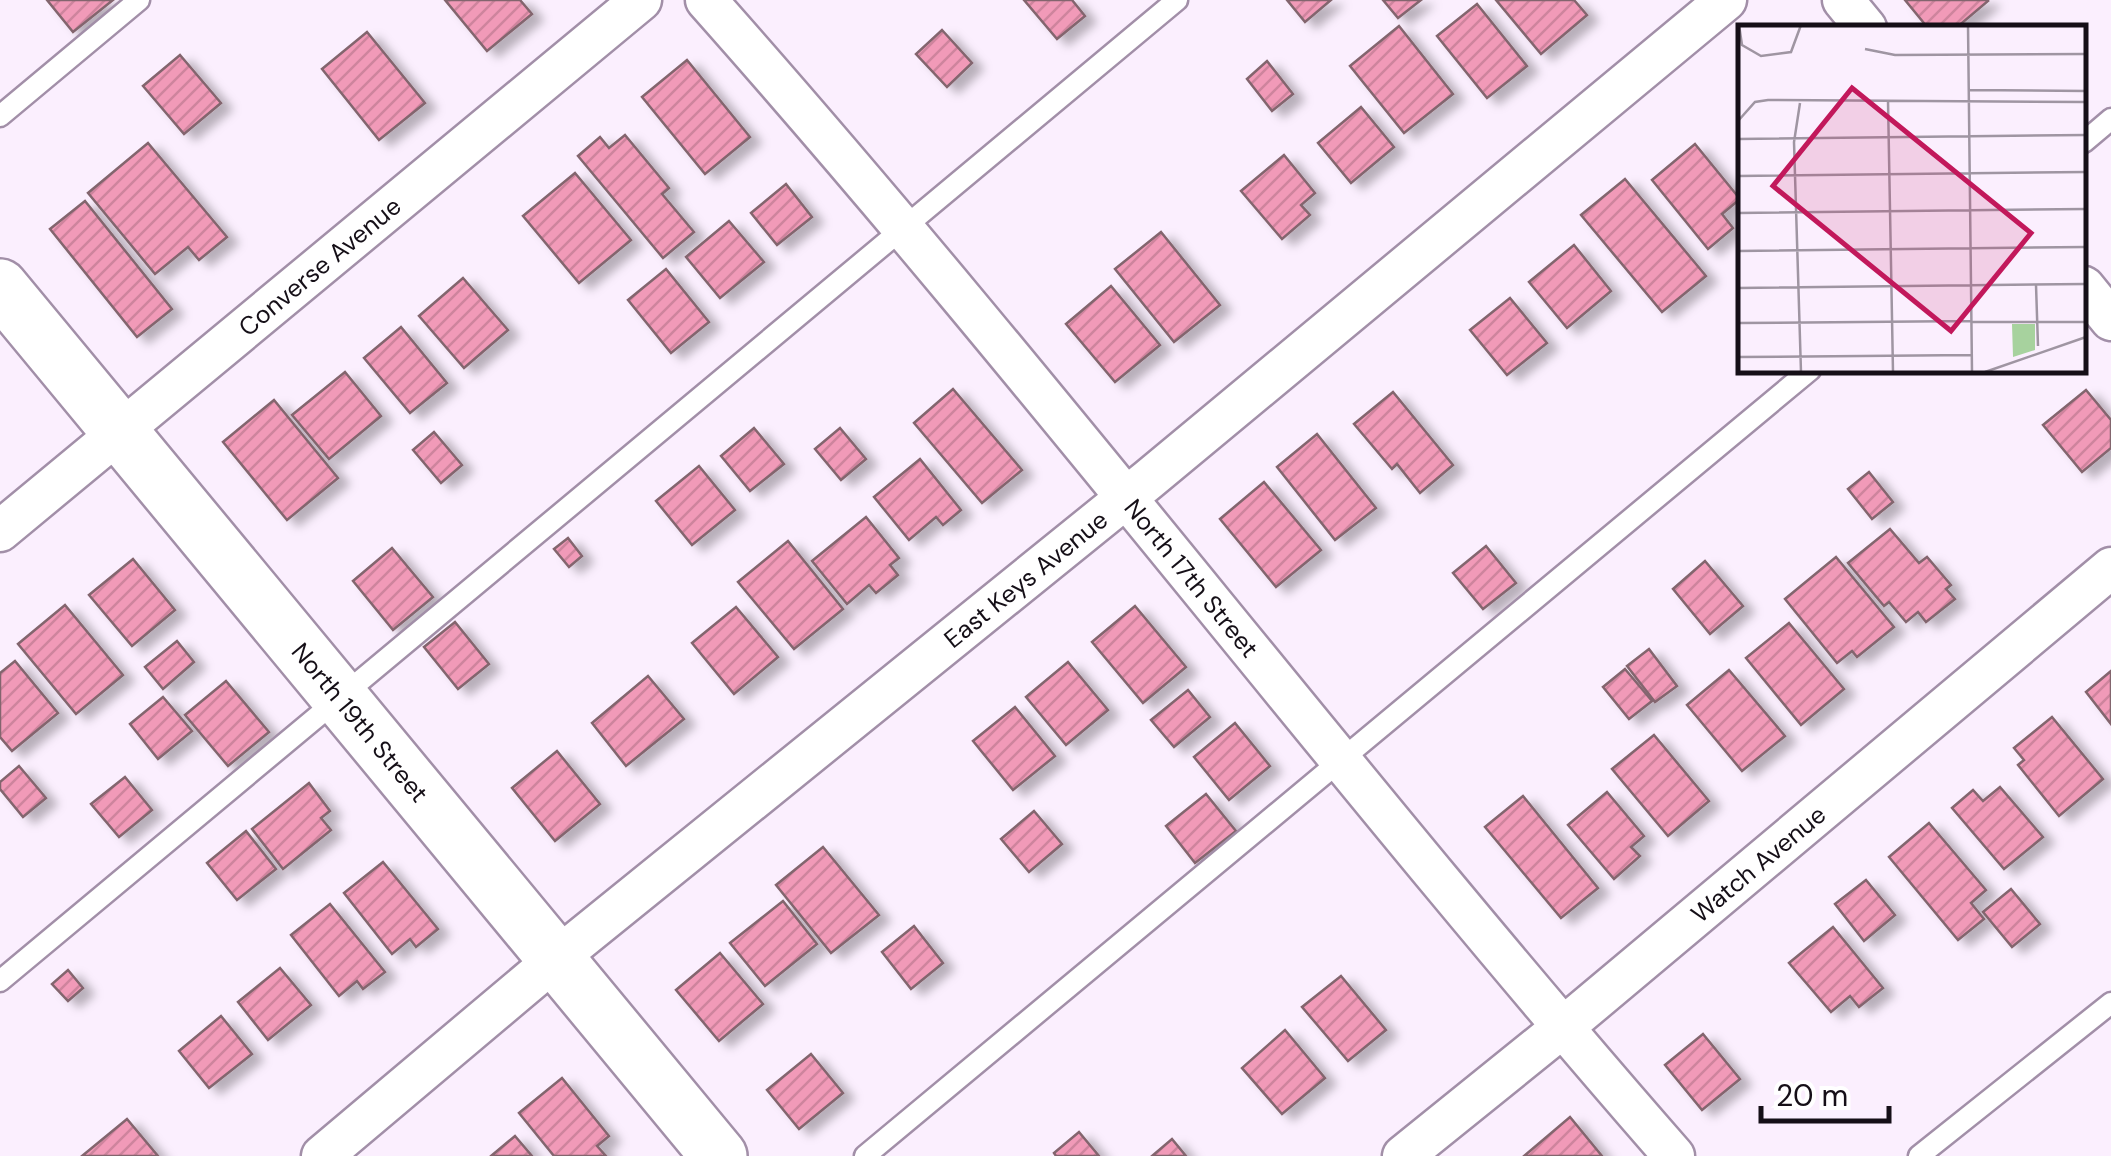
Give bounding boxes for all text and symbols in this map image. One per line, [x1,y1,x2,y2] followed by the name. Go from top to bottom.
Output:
[1738,25,2086,372] inset map
[232,189,408,343] street label: Converse Avenue
[1117,492,1266,664] street label: North 17th Street
[937,503,1114,655] street label: East Keys Avenue
[285,636,436,809] street label: North 19th Street
[1684,798,1832,930] street label: Watch Avenue
[1761,1061,1888,1123] scale bar
[1776,1076,1848,1115] text: 20 m

